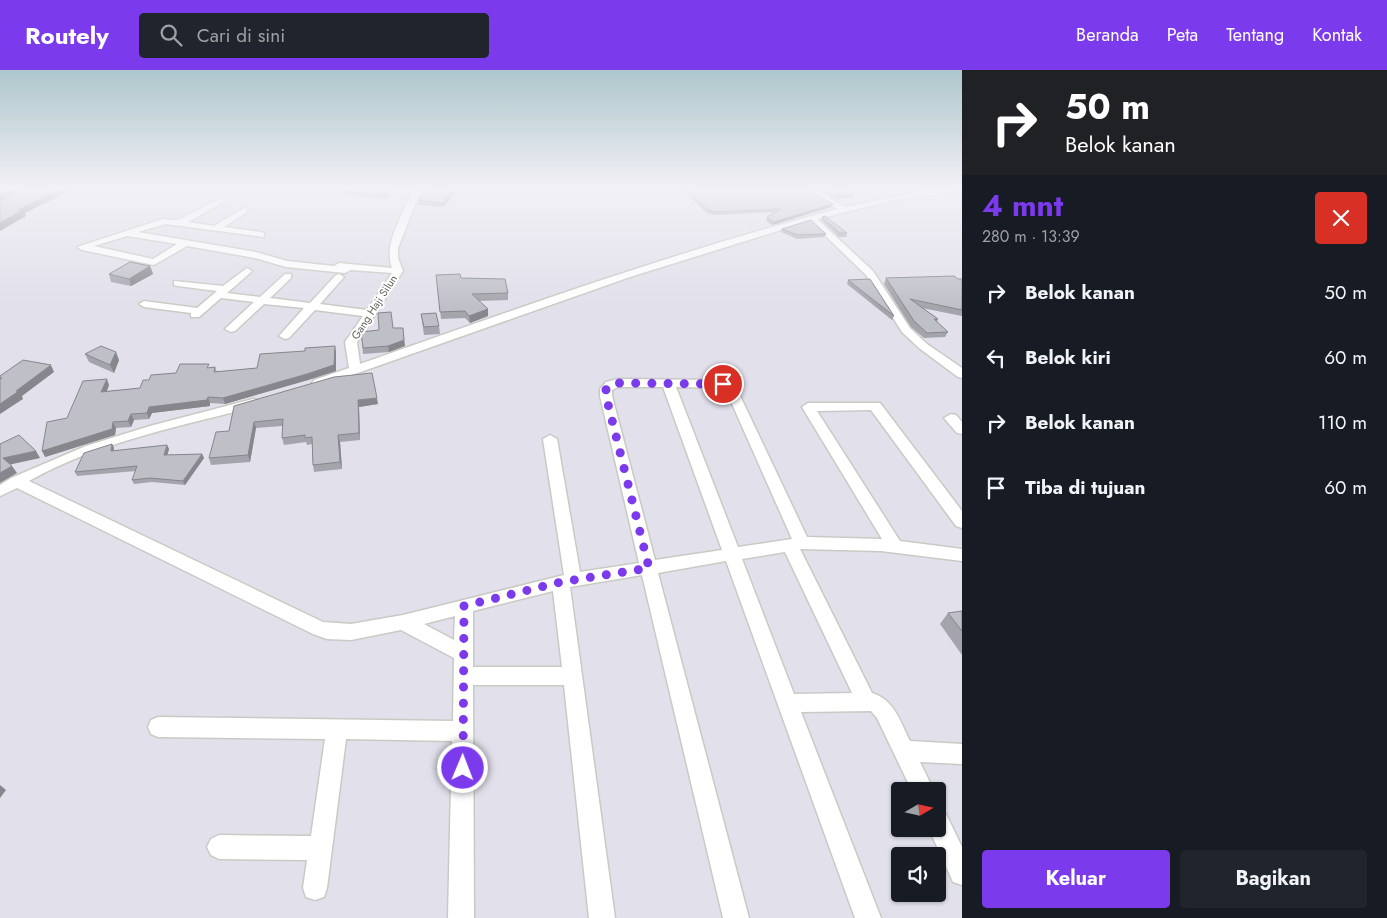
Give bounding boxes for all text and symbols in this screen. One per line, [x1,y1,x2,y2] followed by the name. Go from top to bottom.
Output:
[139,13,489,58] search box
[25,18,109,53] text: Routely
[157,21,185,49] icon: search
[197,22,285,49] text: Cari di sini
[1076,22,1139,48] text: Beranda
[1167,22,1198,48] text: Peta
[1226,22,1284,48] text: Tentang
[1312,22,1362,48] text: Kontak
[1065,82,1150,132] text: 50 m
[982,90,1047,155] icon: right
[1065,128,1176,160] text: Belok kanan
[982,184,1063,227] text: 4 mnt
[1315,192,1367,244] button: close
[982,225,1080,248] text: 280 m · 13:39
[347,272,401,342] street label: Gang Haji Silun
[982,279,1010,307] icon: right
[1025,279,1135,306] text: Belok kanan
[1324,279,1367,306] text: 50 m
[982,344,1010,372] icon: left
[1025,344,1111,371] text: Belok kiri
[1324,344,1367,371] text: 60 m
[702,363,744,405] pin
[709,370,737,398] icon: arrive
[982,409,1010,437] icon: right
[1025,409,1135,436] text: Belok kanan
[1318,409,1367,436] text: 110 m
[982,474,1010,502] icon: arrive
[1025,474,1145,501] text: Tiba di tujuan
[1324,474,1367,501] text: 60 m
[436,741,488,793] position arrow
[891,782,946,838] north arrow
[891,782,946,902] map controls
[891,847,946,902] button: sound
[982,850,1170,908] button: Keluar
[1180,850,1367,908] button: Bagikan

